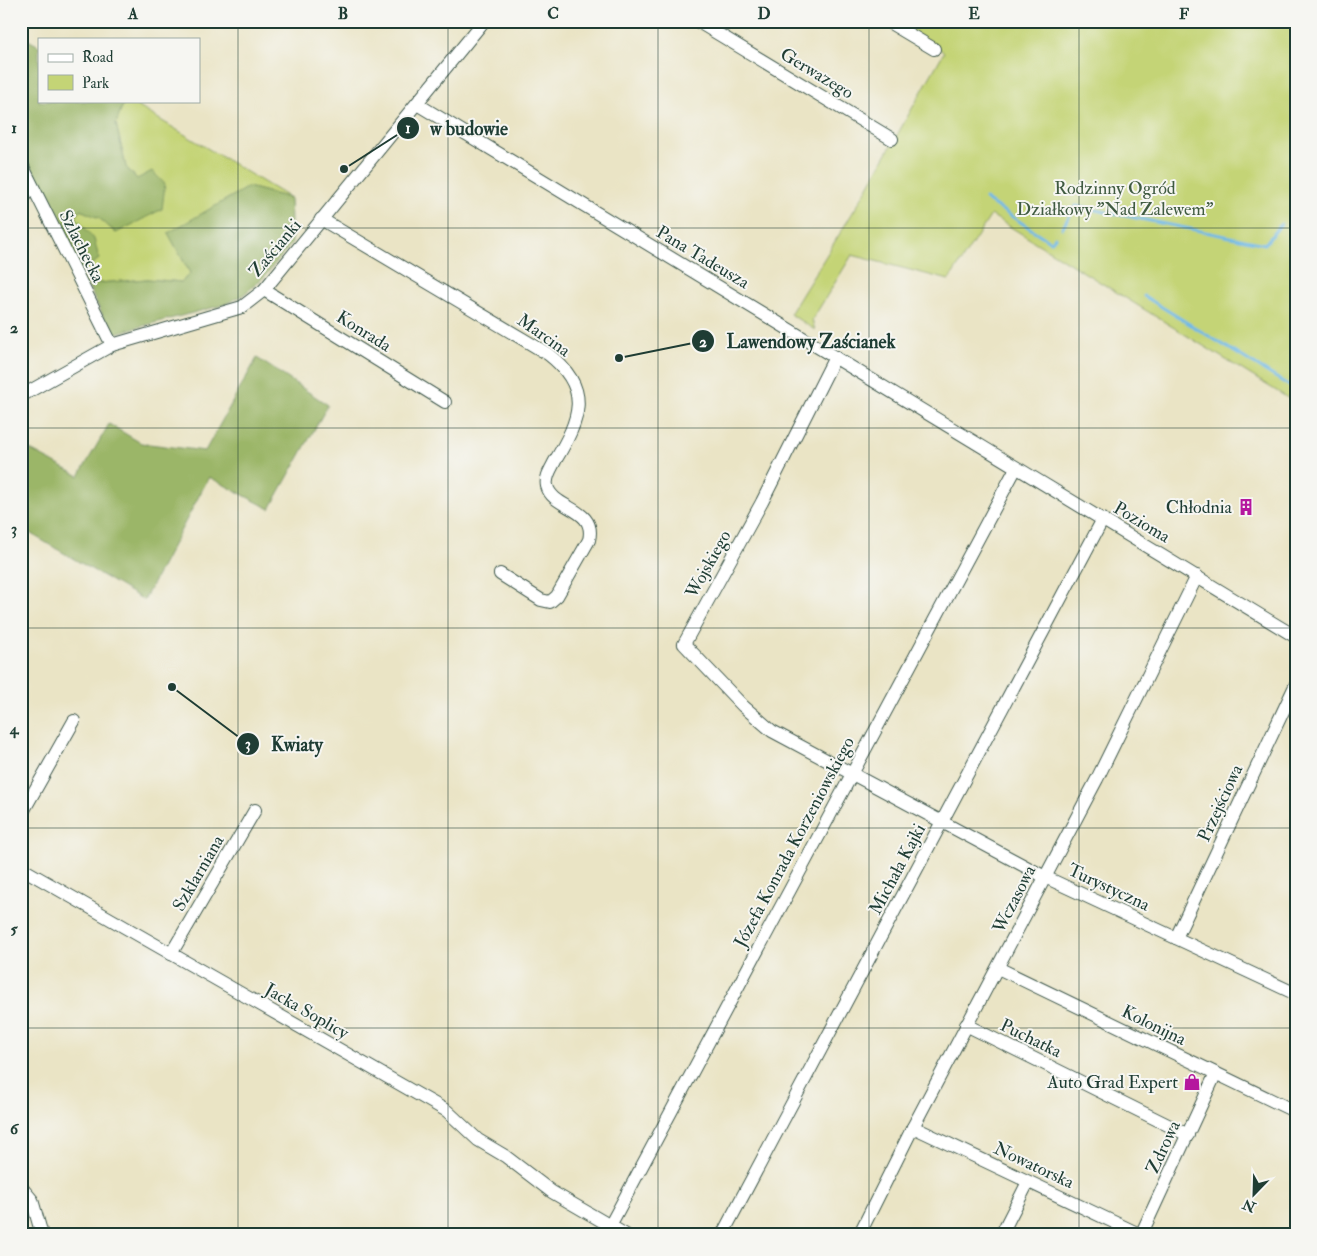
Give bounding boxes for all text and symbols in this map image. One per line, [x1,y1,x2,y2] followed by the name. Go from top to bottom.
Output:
[127,4,139,24] text: A
[338,4,348,24] text: B
[547,4,559,24] text: C
[757,4,771,24] text: D
[968,4,980,24] text: E
[1179,4,1189,24] text: F
[38,38,200,102] legend
[776,43,858,104] street label: Gerwazego
[82,48,114,67] text: Road
[82,74,109,93] text: Park
[395,111,518,145] callout: w budowie
[429,117,508,141] text: w budowie
[11,118,17,138] text: 1
[405,119,411,138] text: 1
[1017,177,1213,221] park label: Rodzinny Ogród Działkowy "Nad Zalewem"
[54,206,110,287] street label: Szlachecka
[244,214,307,282] street label: Zaścianki
[652,221,754,295] street label: Pana Tadeusza
[332,306,396,358] street label: Konrada
[513,309,575,362] street label: Marcina
[10,318,18,338] text: 2
[691,324,905,358] callout: Lawendowy Zaścianek
[726,330,896,355] text: Lawendowy Zaścianek
[699,333,707,352] text: 2
[1166,496,1233,519] place label: Chłodnia
[1109,497,1175,549] street label: Pozioma
[1236,497,1256,517] building icon: Chłodnia
[11,519,17,539] text: 3
[680,526,737,603] street label: Wojskiego
[9,719,20,739] text: 4
[236,727,333,761] callout: Kwiaty
[271,733,324,758] text: Kwiaty
[729,733,860,952] street label: Józefa Konrada Korzeniowskiego
[245,735,251,754] text: 3
[1193,760,1249,846] street label: Przejściowa
[864,820,931,919] street label: Michała Kajki
[167,831,230,915] street label: Szklarniana
[1064,858,1154,917] street label: Turystyczna
[987,861,1042,938] street label: Wczasowa
[10,919,18,939] text: 5
[260,978,354,1045] street label: Jacka Soplicy
[1118,1000,1190,1051] street label: Kolonijna
[996,1014,1066,1063] street label: Puchatka
[1046,1071,1178,1094] place label: Auto Grad Expert
[1182,1072,1202,1092] shop icon: Auto Grad Expert
[1141,1116,1186,1177] street label: Zdrowa
[10,1119,20,1139] text: 6
[990,1137,1078,1194] street label: Nowatorska
[1230,1168,1280,1218] north arrow
[1240,1195,1259,1216] text: N

